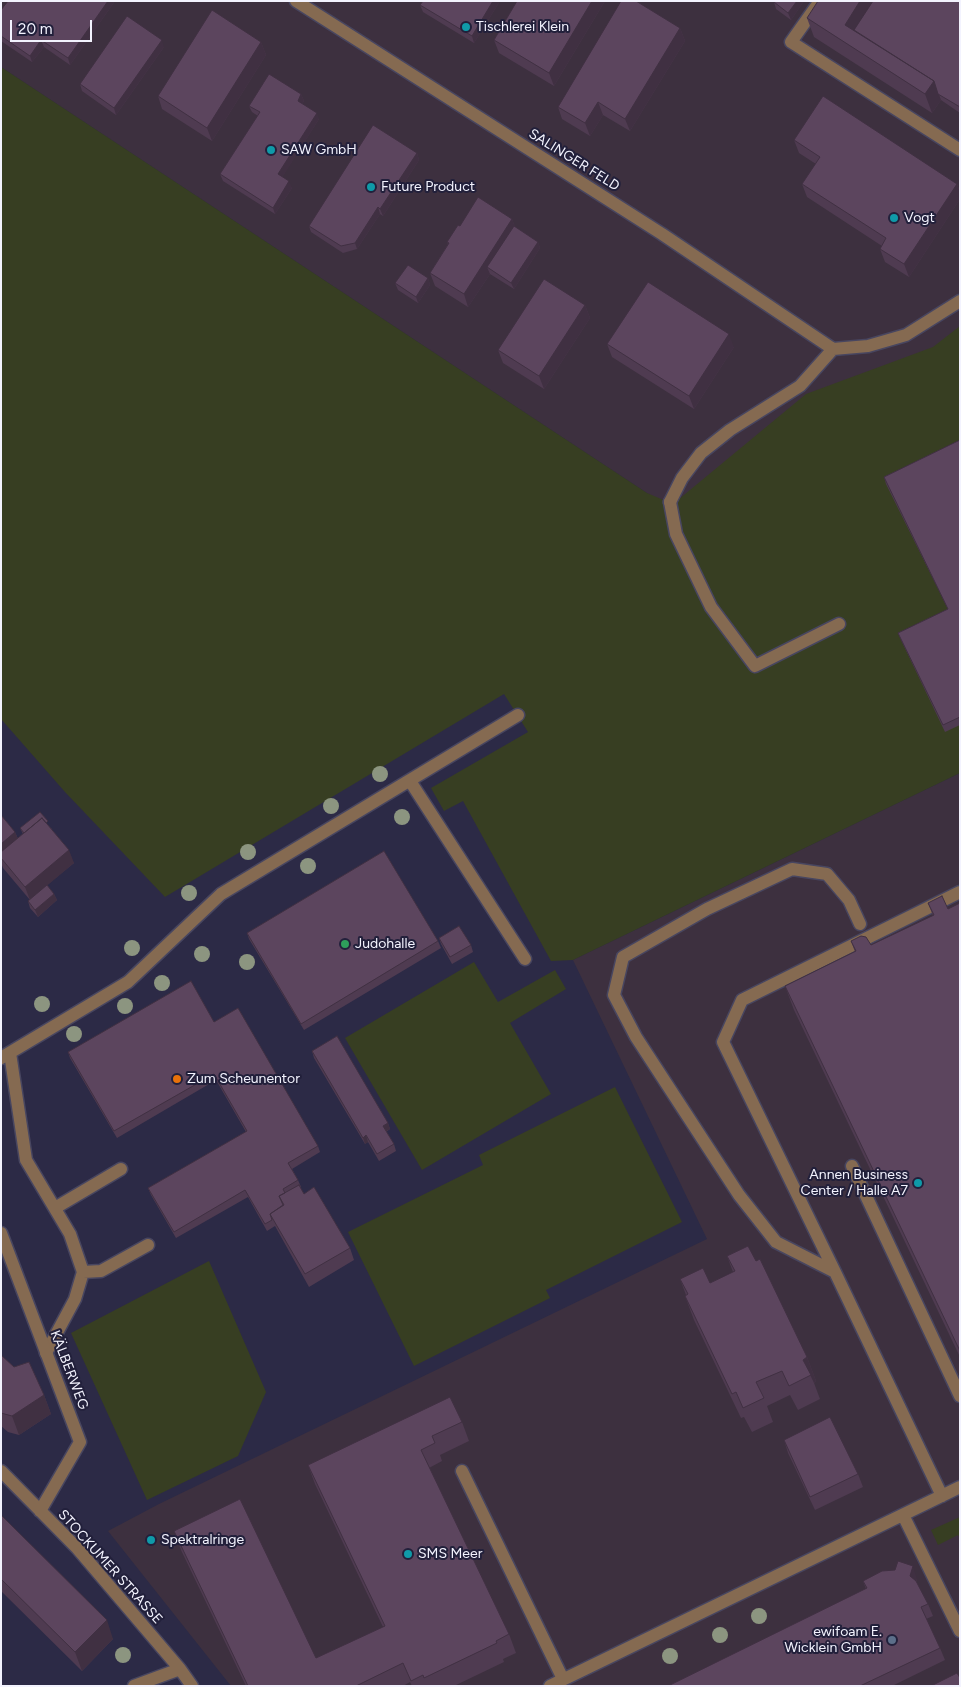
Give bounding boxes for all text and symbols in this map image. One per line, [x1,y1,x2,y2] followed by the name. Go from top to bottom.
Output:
[12,10,95,42] scale bar
[476,19,569,35] place label: Tischlerei Klein
[18,20,52,38] text: 20 m
[460,21,472,33] marker: Tischlerei Klein
[525,125,623,195] street label: SALINGER FELD
[281,142,357,158] place label: SAW GmbH
[265,144,277,156] marker: SAW GmbH
[381,179,475,195] place label: Future Product
[365,181,377,193] marker: Future Product
[904,210,935,226] place label: Vogt
[888,212,900,224] marker: Vogt
[355,936,415,952] place label: Judohalle
[339,938,351,950] marker: Judohalle
[187,1071,300,1087] place label: Zum Scheunentor
[171,1073,183,1085] marker: Zum Scheunentor
[801,1167,908,1200] place label: Annen Business Center / Halle A7
[912,1177,924,1189] marker: Annen Business Center / Halle A7
[46,1328,92,1412] street label: KÄLBERWEG
[54,1506,166,1628] street label: STOCKUMER STRASSE
[161,1532,244,1548] place label: Spektralringe
[145,1534,157,1546] marker: Spektralringe
[418,1546,482,1562] place label: SMS Meer
[402,1548,414,1560] marker: SMS Meer
[784,1624,882,1656] place label: ewifoam E. Wicklein GmbH
[886,1634,898,1646] marker: ewifoam E. Wicklein GmbH

